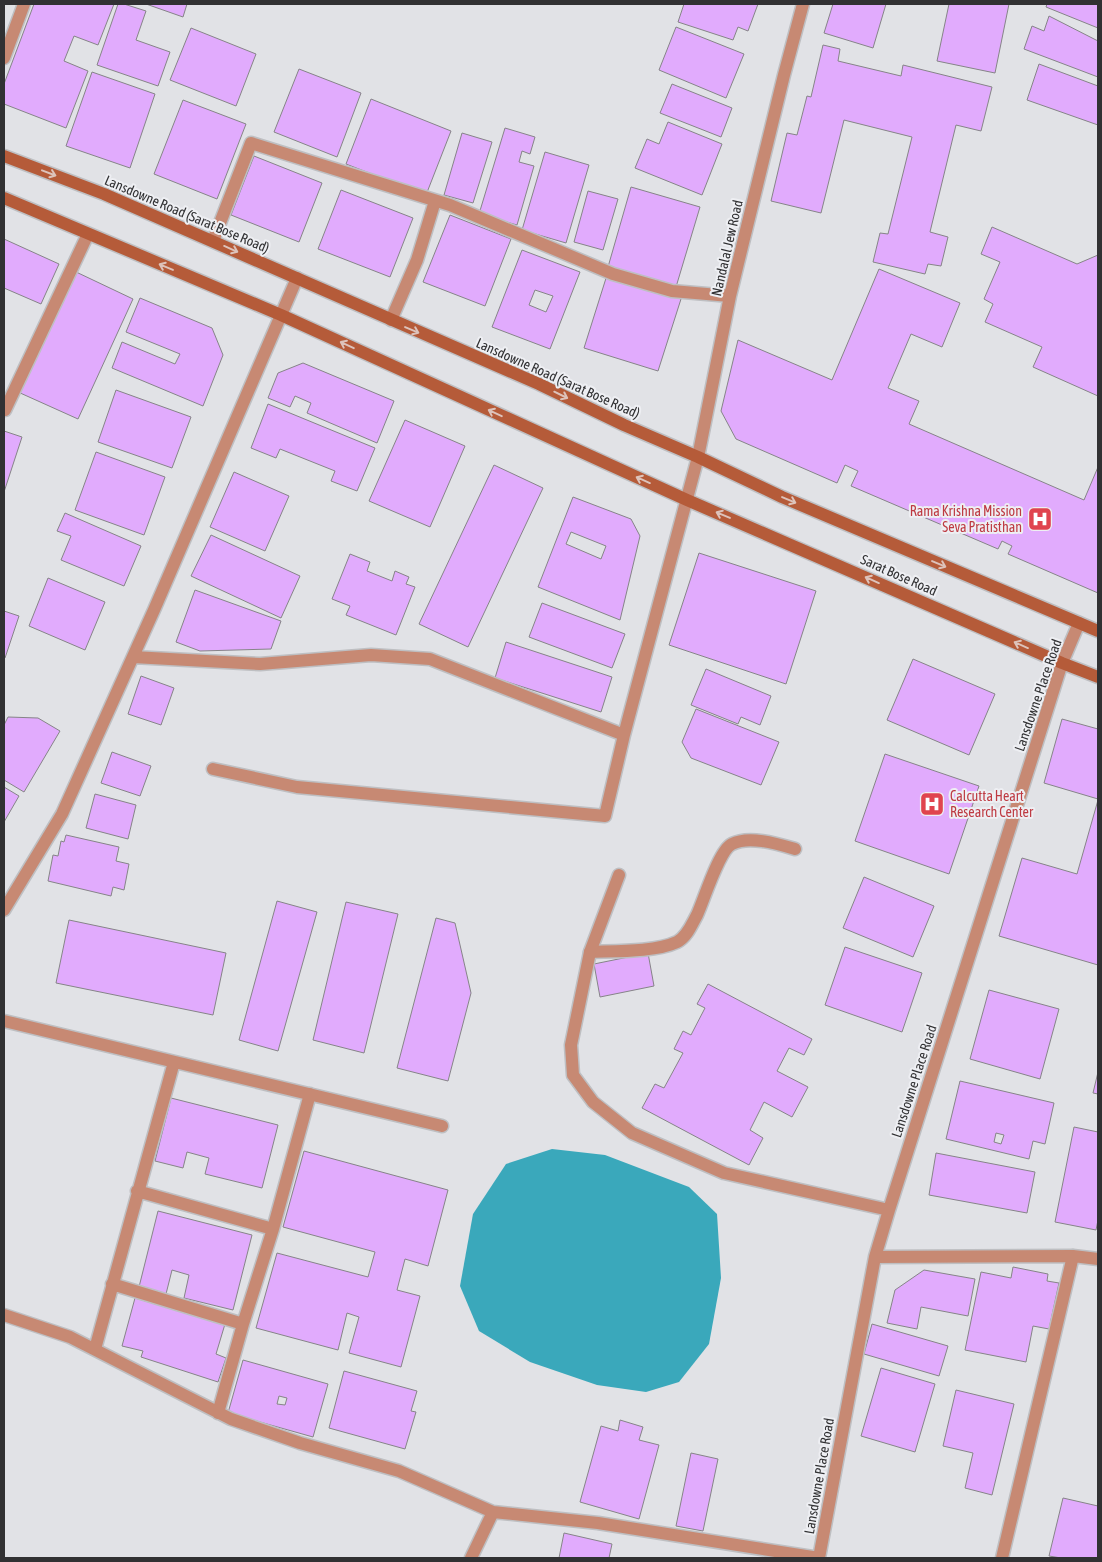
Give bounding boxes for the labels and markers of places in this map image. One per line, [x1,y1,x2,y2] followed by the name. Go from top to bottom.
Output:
[910,503,1022,535] place label: Rama Krishna Mission Seva Pratisthan
[1027,506,1053,532] hospital icon: Rama Krishna Mission Seva Pratisthan
[950,788,1034,820] place label: Calcutta Heart Research Center
[919,791,945,817] hospital icon: Calcutta Heart Research Center

